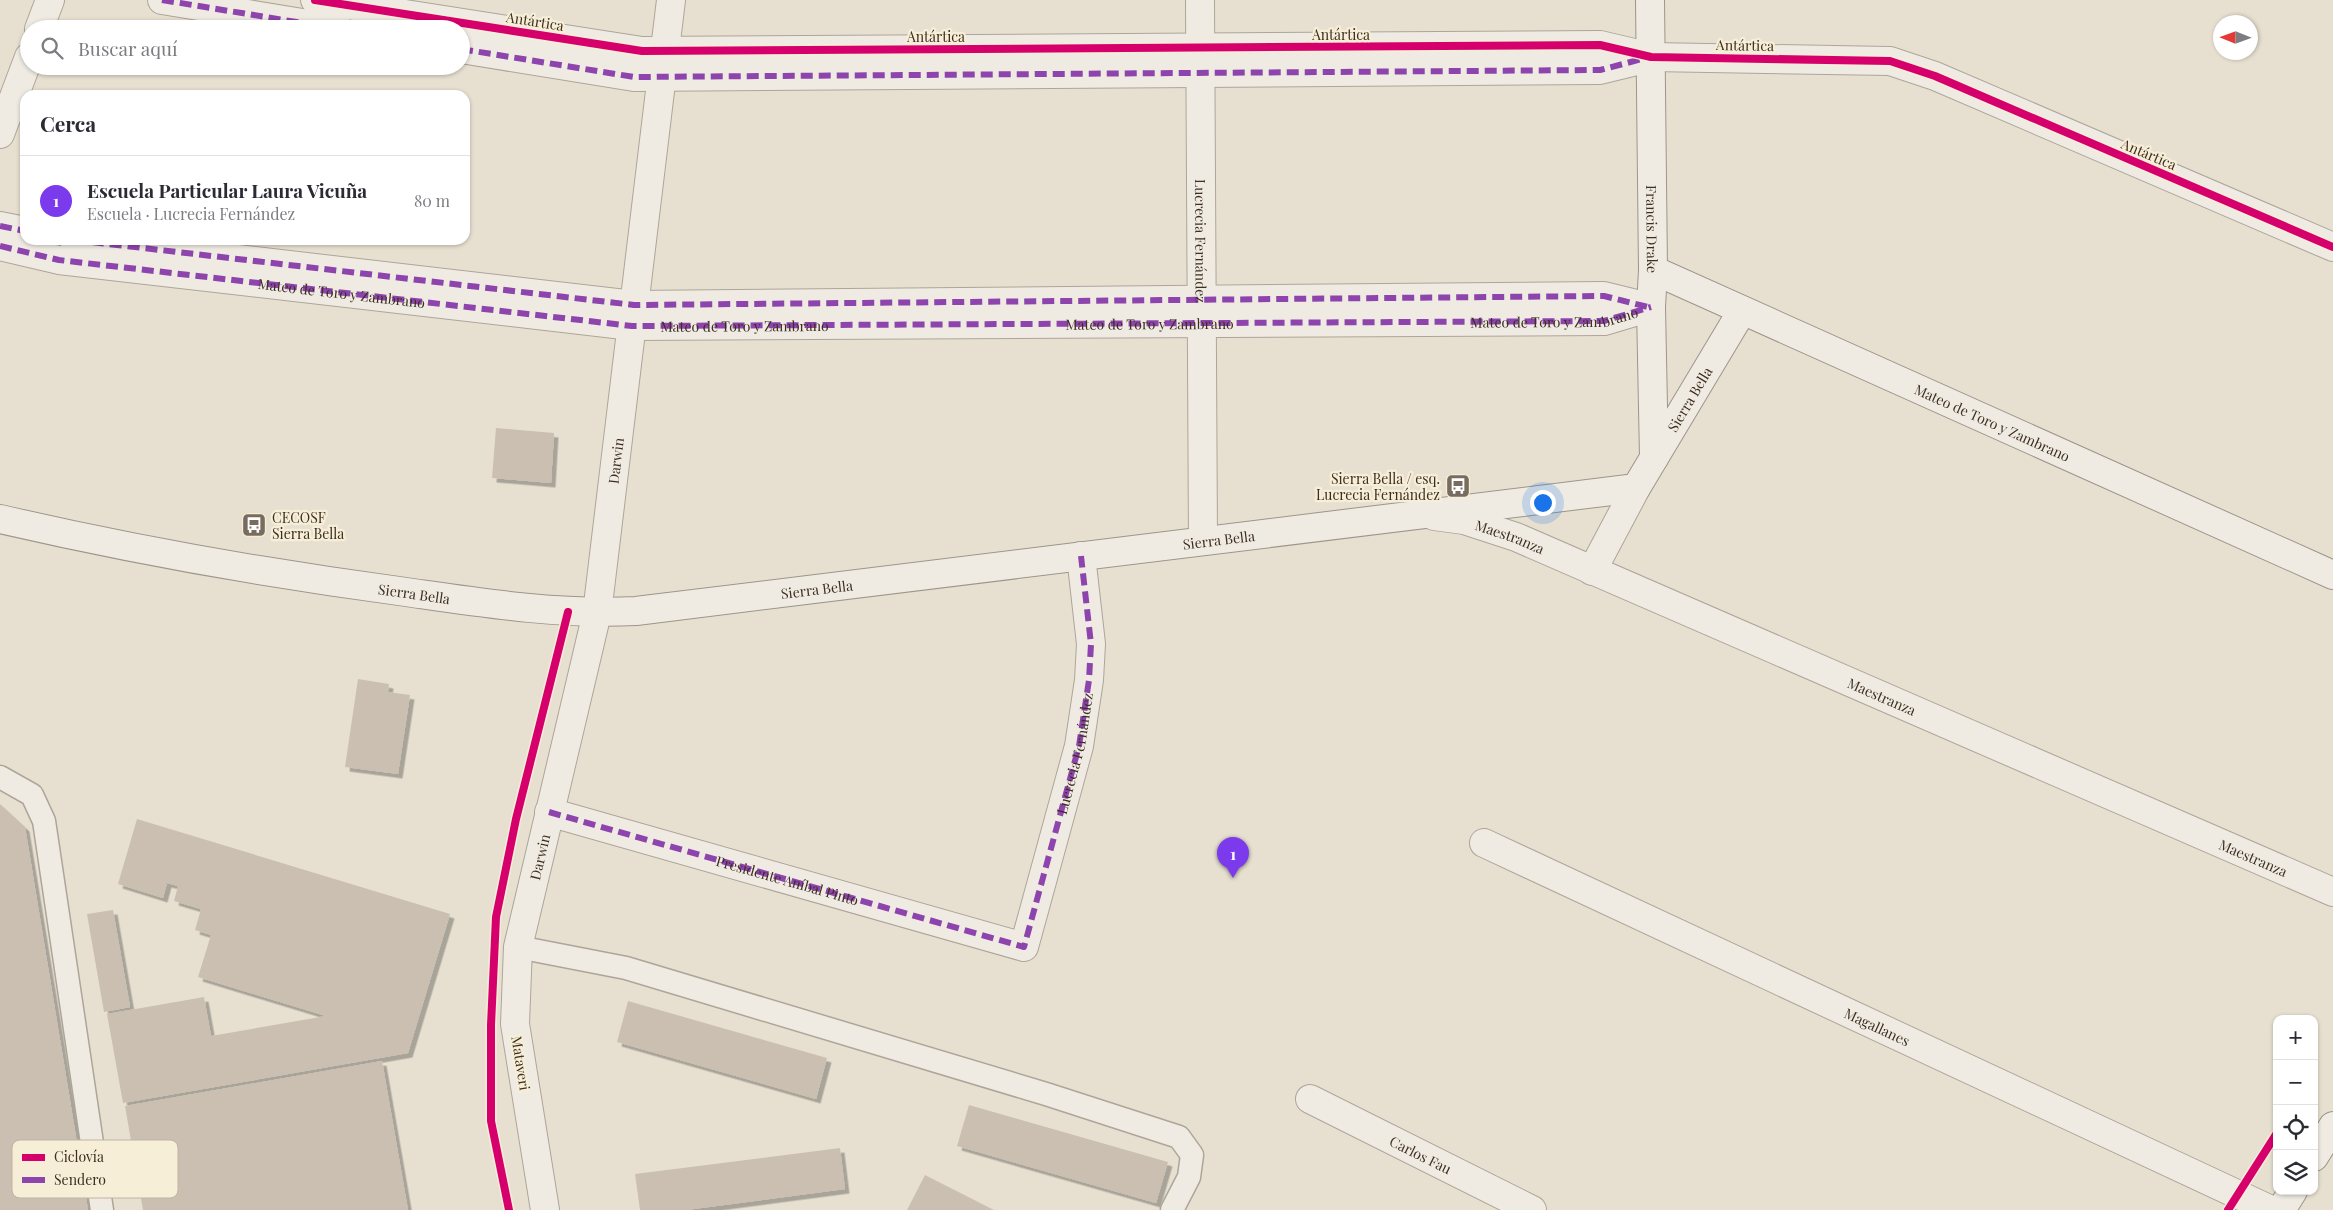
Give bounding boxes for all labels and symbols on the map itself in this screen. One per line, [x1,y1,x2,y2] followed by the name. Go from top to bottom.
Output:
[504,7,565,35] street label: Antártica
[2213,15,2258,60] north arrow
[1311,25,1370,44] street label: Antártica
[906,27,965,46] street label: Antártica
[1715,35,1774,55] street label: Antártica
[2118,133,2180,174] street label: Antártica
[1191,179,1211,303] street label: Lucrecia Fernández
[1643,185,1663,273] street label: Francis Drake
[257,273,427,312] street label: Mateo de Toro y Zambrano
[1470,302,1640,331] street label: Mateo de Toro y Zambrano
[1065,313,1234,333] street label: Mateo de Toro y Zambrano
[660,315,829,335] street label: Mateo de Toro y Zambrano
[1662,363,1716,435] street label: Sierra Bella
[1912,379,2073,465] street label: Mateo de Toro y Zambrano
[603,436,628,485] street label: Darwin
[1316,469,1440,504] place label: Sierra Bella / esq. Lucrecia Fernández
[1445,473,1471,499] bus stop icon: Sierra Bella / esq. Lucrecia Fernández
[1530,490,1556,516] your location
[272,508,344,543] place label: CECOSF Sierra Bella
[241,512,267,538] bus stop icon: CECOSF Sierra Bella
[1473,515,1548,558] street label: Maestranza
[1182,525,1256,553] street label: Sierra Bella
[780,575,854,603] street label: Sierra Bella
[377,579,451,608] street label: Sierra Bella
[1845,673,1919,719] street label: Maestranza
[1051,691,1097,816] street label: Lucrecia Fernández
[525,831,554,882] street label: Darwin
[2216,834,2291,881] street label: Maestranza
[1217,837,1249,878] pin: 1
[714,851,861,909] street label: Presidente Aníbal Pinto
[1842,1003,1913,1050] street label: Magallanes
[507,1034,535,1092] street label: Mataveri
[1387,1131,1455,1178] street label: Carlos Fau
[12,1140,178,1198] legend
[54,1147,104,1166] text: Ciclovía
[54,1170,106,1189] text: Sendero

